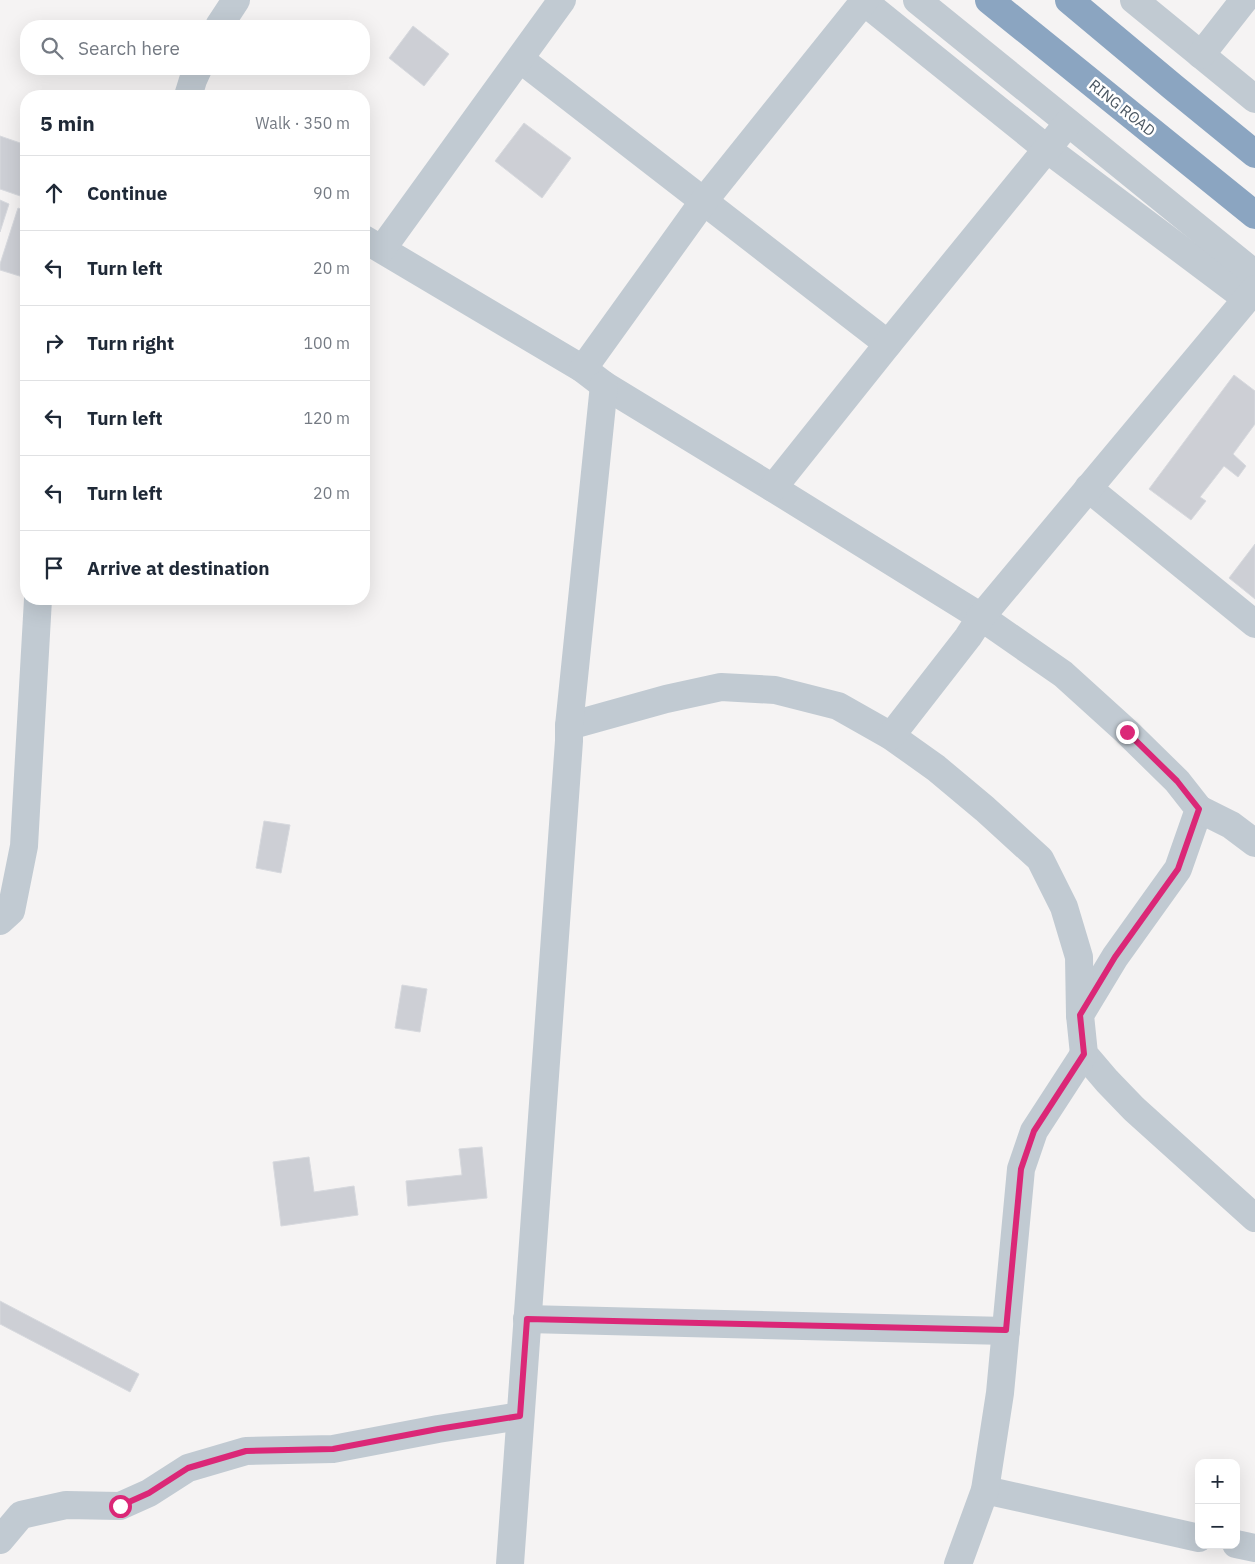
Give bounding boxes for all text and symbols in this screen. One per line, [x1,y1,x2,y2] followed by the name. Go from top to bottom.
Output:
[20,20,370,75] search box
[38,34,66,62] icon: search
[78,36,180,60] text: Search here
[1085,75,1159,140] street label: RING ROAD
[40,109,95,137] text: 5 min
[255,113,350,133] text: Walk · 350 m
[40,179,68,207] icon: ahead
[87,181,167,205] text: Continue
[313,183,350,203] text: 90 m
[40,254,68,282] icon: left
[87,256,163,280] text: Turn left
[313,258,350,278] text: 20 m
[40,329,68,357] icon: right
[87,331,174,355] text: Turn right
[303,333,350,353] text: 100 m
[40,404,68,432] icon: left
[87,406,163,430] text: Turn left
[303,408,350,428] text: 120 m
[40,479,68,507] icon: left
[87,481,163,505] text: Turn left
[313,483,350,503] text: 20 m
[40,554,68,582] icon: arrive
[87,556,270,580] text: Arrive at destination
[1116,721,1139,744] route end
[1195,1459,1240,1549] map controls
[1195,1459,1240,1504] button: +
[109,1495,132,1518] route start
[1195,1504,1240,1549] button: −

